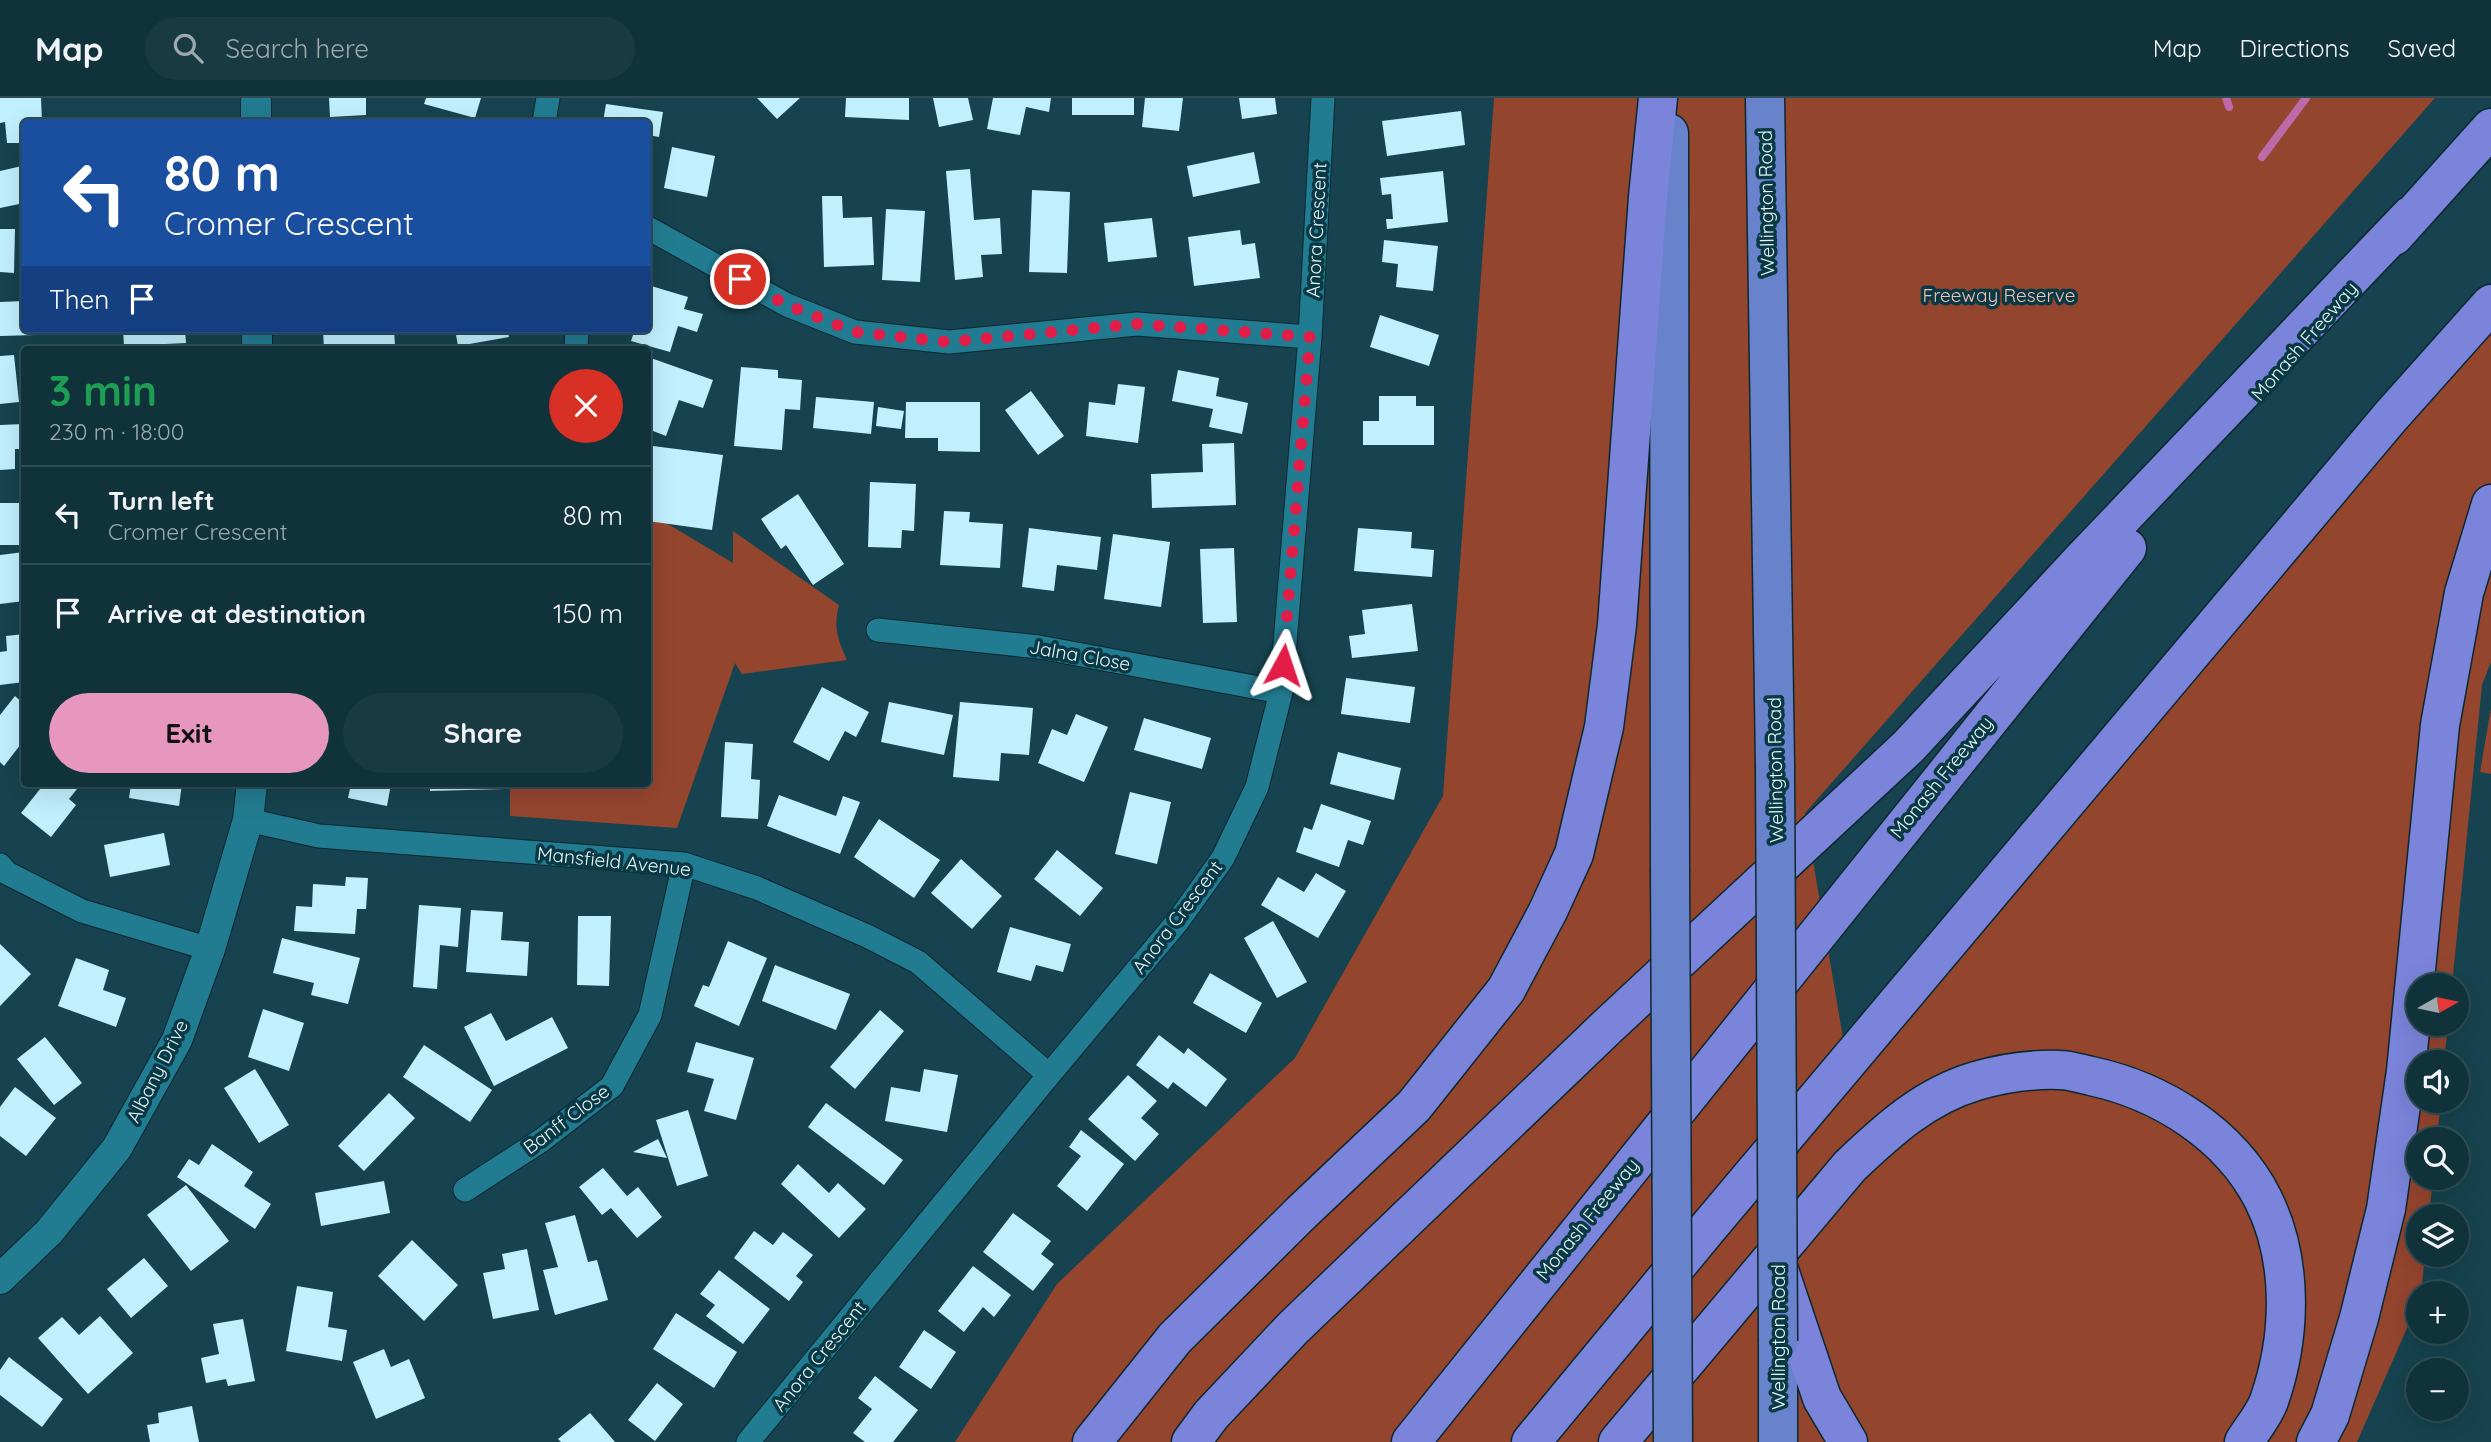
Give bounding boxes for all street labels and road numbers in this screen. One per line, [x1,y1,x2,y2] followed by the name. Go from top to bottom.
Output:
[1753,130,1779,276] street label: Wellington Road
[1300,162,1332,298] street label: Anora Crescent
[2246,276,2362,406] street label: Monash Freeway
[1028,634,1132,676] street label: Jalna Close
[1762,697,1788,843] street label: Wellington Road
[1884,711,1998,843] street label: Monash Freeway
[536,841,692,881] street label: Mansfield Avenue
[1127,856,1227,978] street label: Anora Crescent
[121,1016,193,1126] street label: Albany Drive
[518,1079,614,1159] street label: Banff Close
[1530,1153,1644,1285] street label: Monash Freeway
[1766,1264,1790,1410] street label: Wellington Road
[767,1296,871,1416] street label: Anora Crescent

